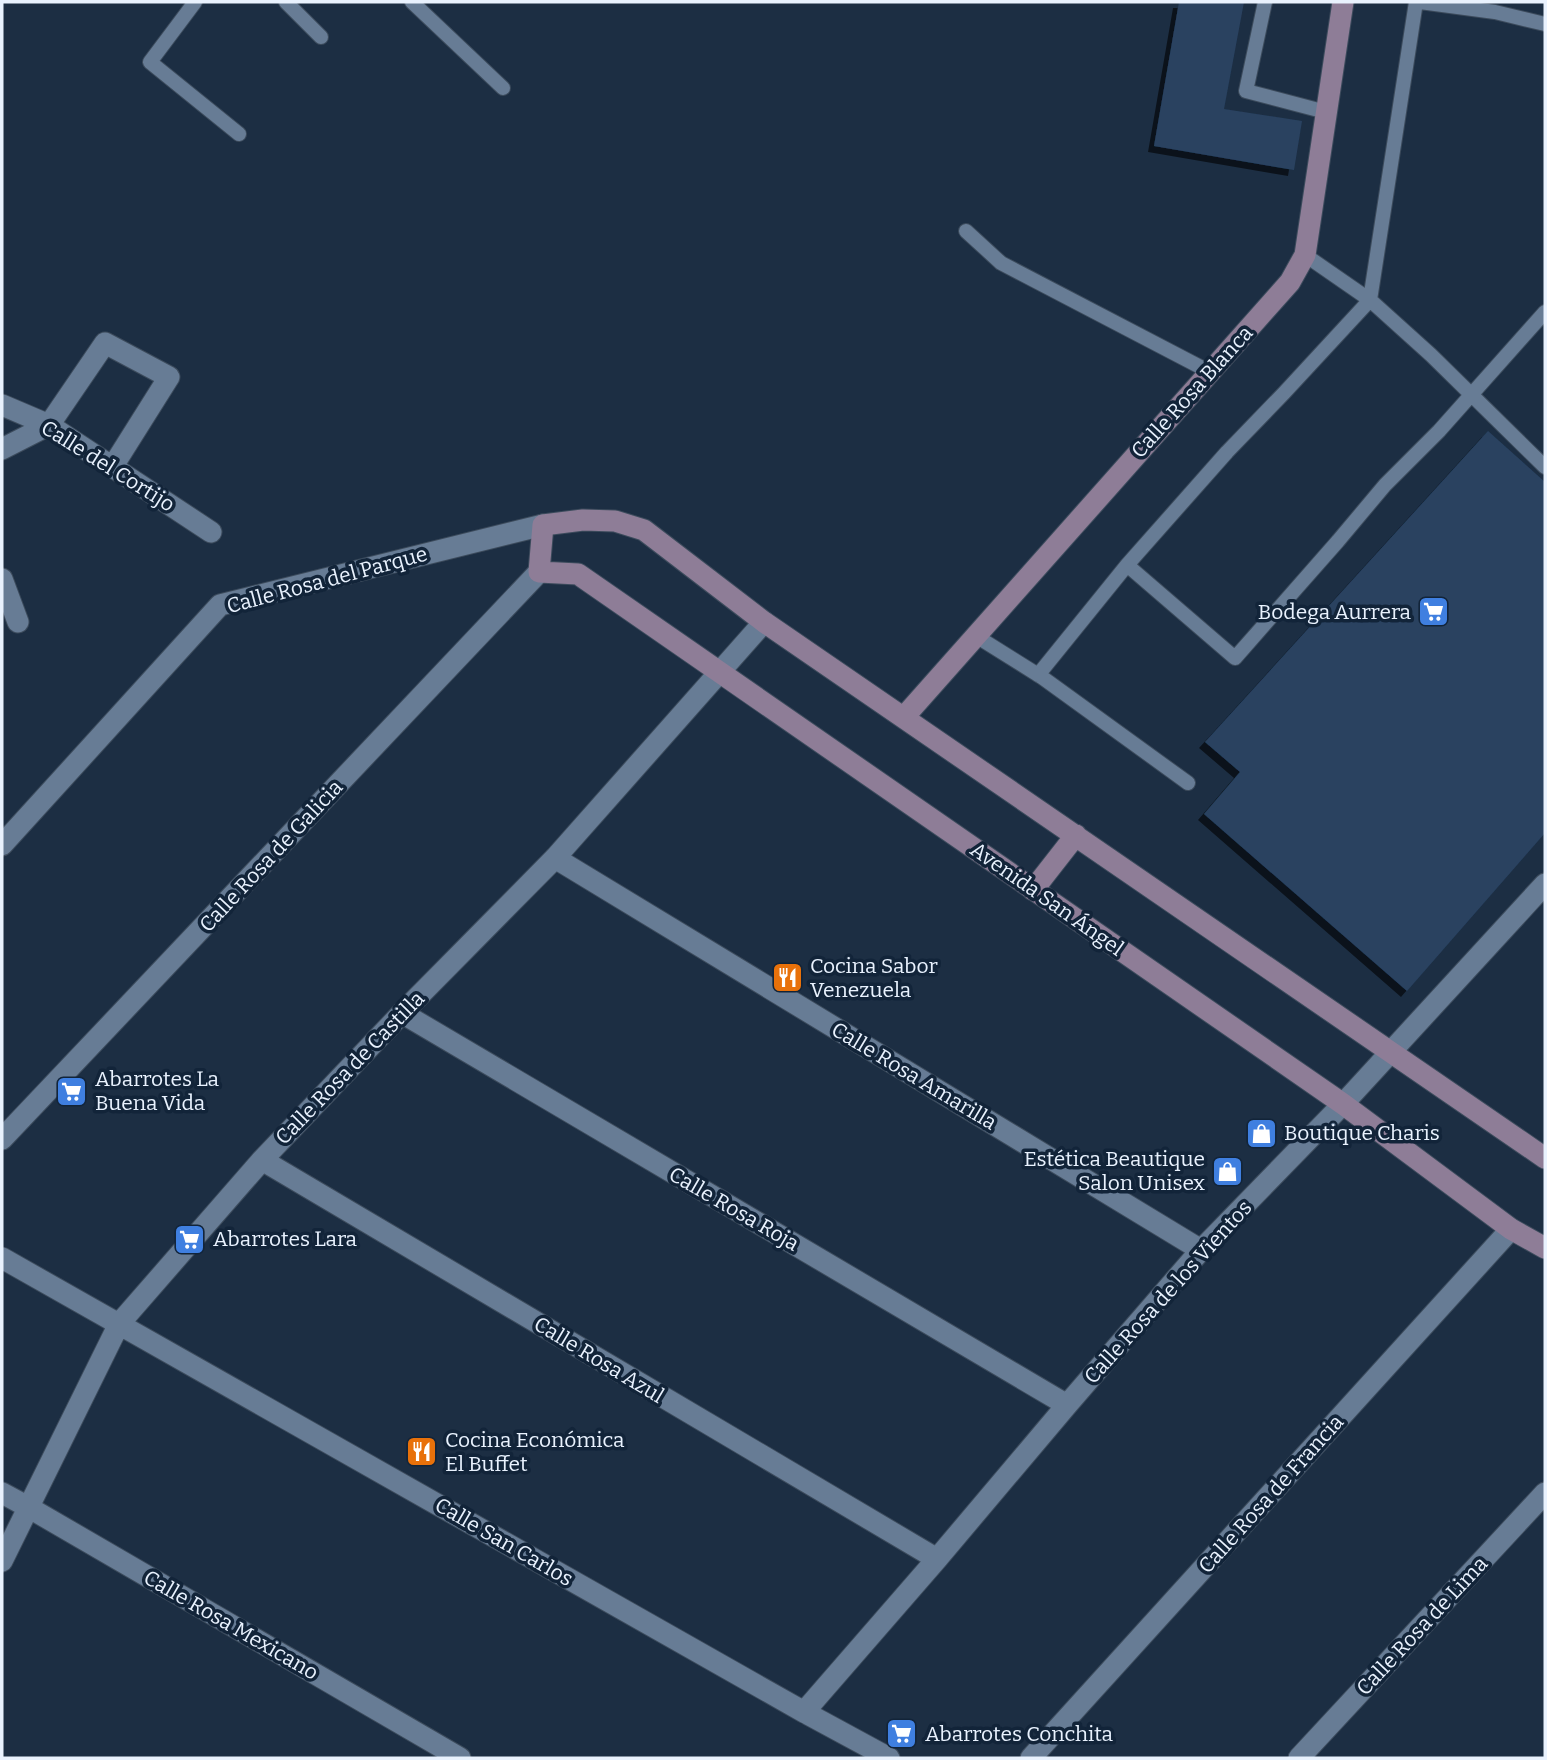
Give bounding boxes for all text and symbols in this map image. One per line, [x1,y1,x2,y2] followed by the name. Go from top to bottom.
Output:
[1126,320,1259,464] street label: Calle Rosa Blanca
[36,415,180,517] street label: Calle del Cortijo
[224,541,430,619] street label: Calle Rosa del Parque
[1417,595,1451,629] supermarket icon: Bodega Aurrera
[1258,599,1412,625] place label: Bodega Aurrera
[194,774,349,938] street label: Calle Rosa de Galicia
[965,836,1129,962] street label: Avenida San Ángel
[810,953,938,1003] place label: Cocina Sabor Venezuela
[770,961,804,995] restaurant icon: Cocina Sabor Venezuela
[270,985,430,1150] street label: Calle Rosa de Castilla
[827,1016,1002,1136] street label: Calle Rosa Amarilla
[95,1066,220,1116] place label: Abarrotes La Buena Vida
[55,1074,89,1108] supermarket icon: Abarrotes La Buena Vida
[1244,1116,1278,1150] shop icon: Boutique Charis
[1284,1120,1440,1146] place label: Boutique Charis
[1024,1146,1205,1196] place label: Estética Beautique Salon Unisex
[1211,1154,1245,1188] shop icon: Estética Beautique Salon Unisex
[664,1161,804,1257] street label: Calle Rosa Roja
[1079,1195,1257,1389] street label: Calle Rosa de los Vientos
[173,1222,207,1256] supermarket icon: Abarrotes Lara
[213,1226,358,1252] place label: Abarrotes Lara
[529,1311,669,1409] street label: Calle Rosa Azul
[1193,1409,1349,1579] street label: Calle Rosa de Francia
[445,1427,625,1477] place label: Cocina Económica El Buffet
[405,1435,439,1469] restaurant icon: Cocina Económica El Buffet
[430,1492,578,1592] street label: Calle San Carlos
[1351,1551,1493,1701] street label: Calle Rosa de Lima
[139,1564,323,1686] street label: Calle Rosa Mexicano
[885,1717,919,1751] supermarket icon: Abarrotes Conchita
[925,1721,1114,1747] place label: Abarrotes Conchita

